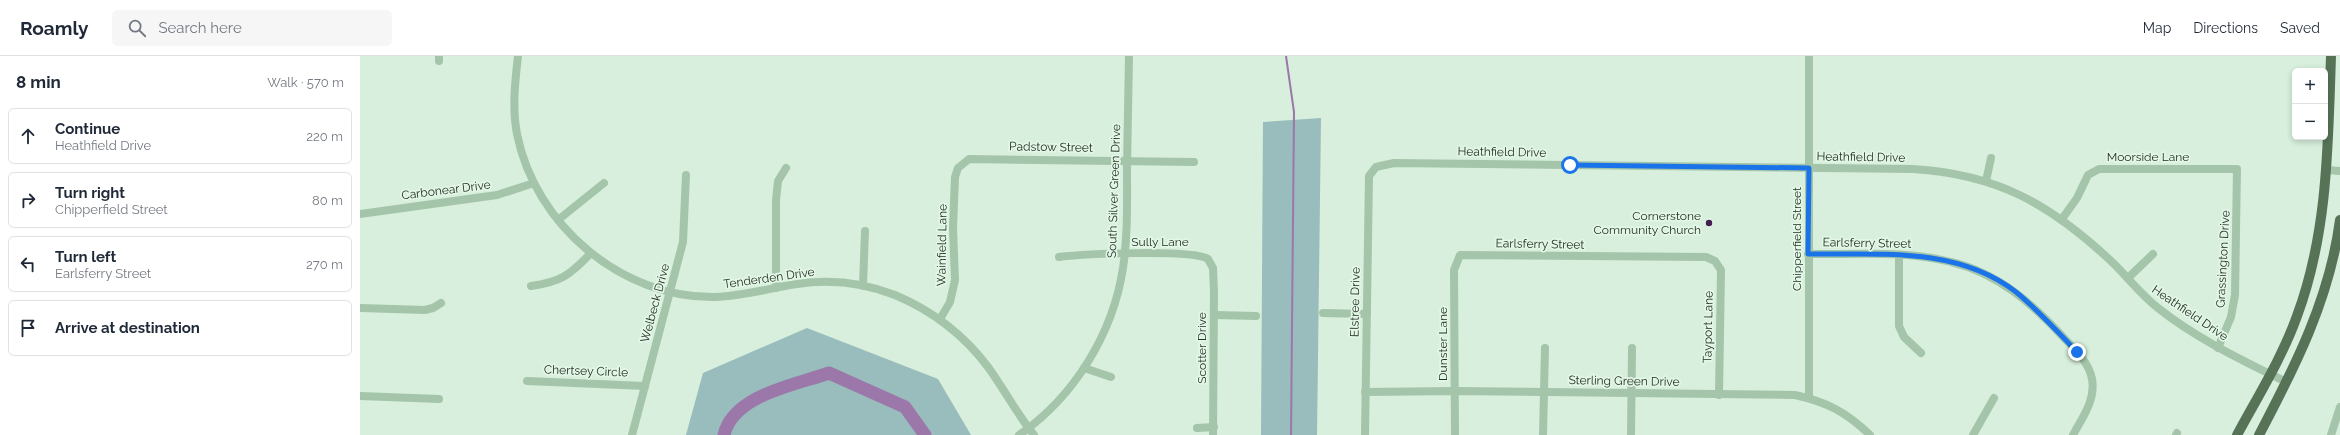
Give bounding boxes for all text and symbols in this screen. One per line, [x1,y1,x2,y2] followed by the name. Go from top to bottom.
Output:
[112,10,392,46] search box
[20,17,88,39] text: Roamly
[126,17,148,39] icon: search
[158,19,242,37] text: Search here
[2143,20,2171,36] text: Map
[2193,20,2258,36] text: Directions
[2280,20,2320,36] text: Saved
[2292,68,2328,140] map controls
[2292,68,2328,104] button: +
[16,72,61,92] text: 8 min
[267,75,344,90] text: Walk · 570 m
[2292,104,2328,140] button: −
[55,120,120,138] text: Continue
[1105,124,1123,258] street label: South Silver Green Drive
[17,125,39,147] icon: ahead
[306,129,343,144] text: 220 m
[55,138,151,153] text: Heathfield Drive
[1009,139,1093,155] street label: Padstow Street
[1458,144,1546,160] street label: Heathfield Drive
[1817,149,1905,165] street label: Heathfield Drive
[2107,150,2189,164] street label: Moorside Lane
[1561,156,1579,174] route start
[401,178,491,202] street label: Carbonear Drive
[55,184,125,202] text: Turn right
[1790,187,1804,291] street label: Chipperfield Street
[17,189,39,211] icon: right
[312,193,343,208] text: 80 m
[55,202,168,217] text: Chipperfield Street
[934,204,950,286] street label: Wainfield Lane
[1594,209,1701,237] place label: Cornerstone Community Church
[2213,210,2233,308] street label: Grassington Drive
[1704,218,1714,228] marker: Cornerstone Community Church
[1131,235,1189,249] street label: Sully Lane
[1822,235,1912,251] street label: Earlsferry Street
[1495,236,1585,252] street label: Earlsferry Street
[55,248,116,266] text: Turn left
[17,253,39,275] icon: left
[306,257,343,272] text: 270 m
[638,262,672,344] street label: Welbeck Drive
[723,265,815,291] street label: Tenderden Drive
[55,266,151,281] text: Earlsferry Street
[1347,267,1363,337] street label: Elstree Drive
[2149,282,2231,344] street label: Heathfield Drive
[1700,291,1716,363] street label: Tayport Lane
[1436,307,1450,381] street label: Dunster Lane
[1195,312,1209,384] street label: Scotter Drive
[17,317,39,339] icon: arrive
[55,319,200,337] text: Arrive at destination
[2068,343,2086,361] route end
[544,363,628,379] street label: Chertsey Circle
[1568,373,1680,389] street label: Sterling Green Drive

